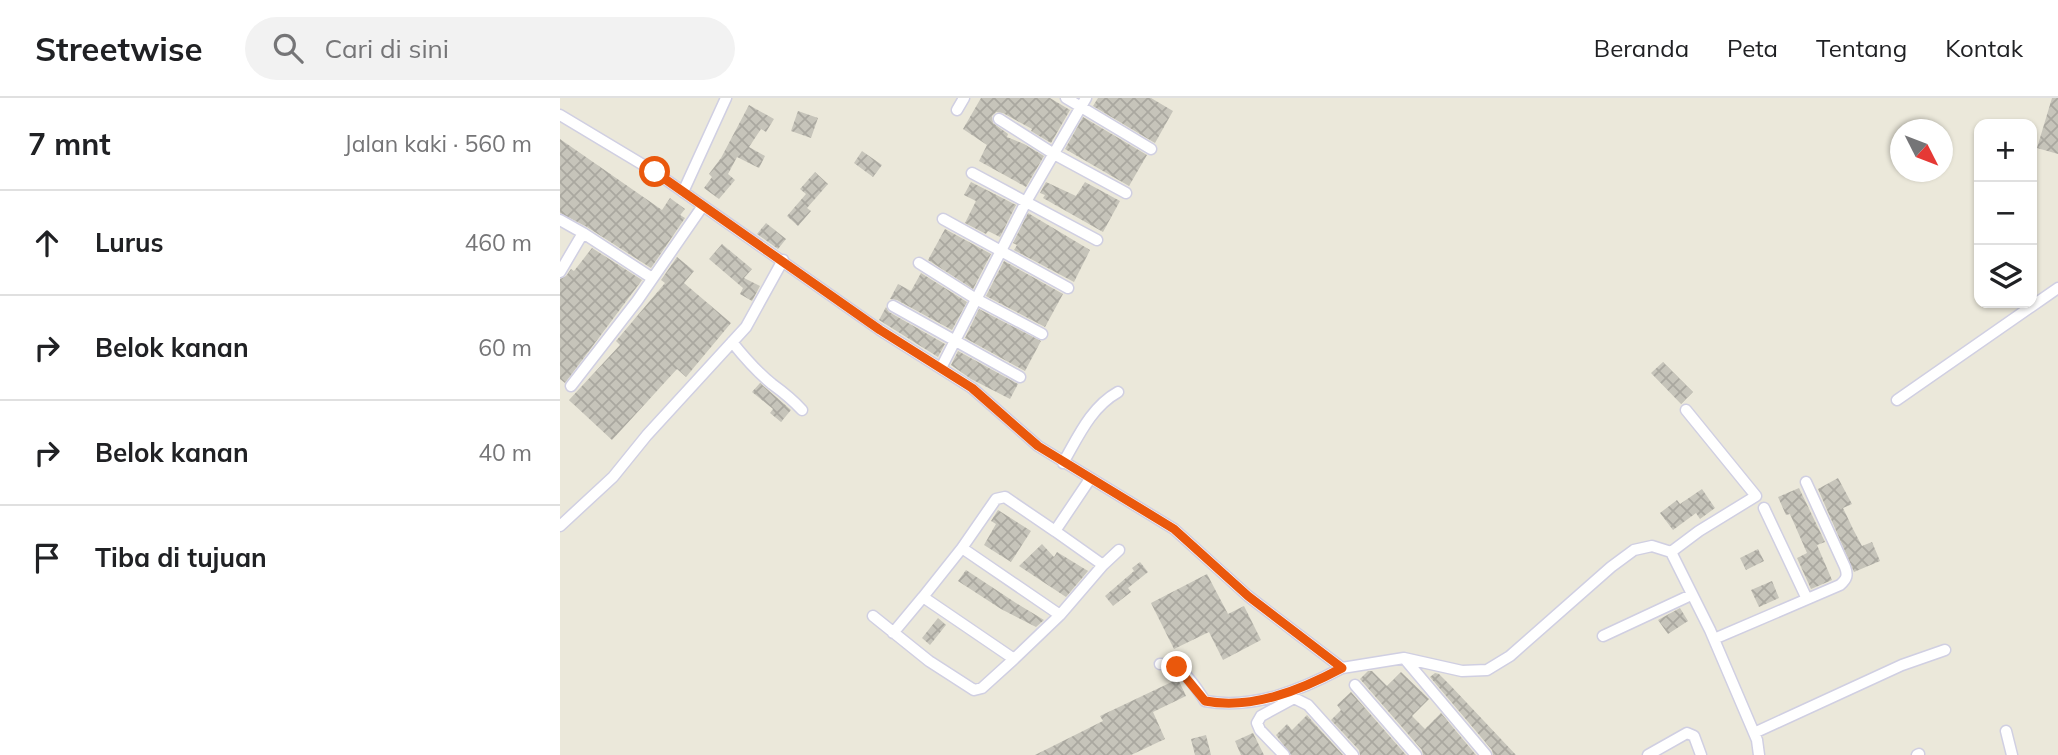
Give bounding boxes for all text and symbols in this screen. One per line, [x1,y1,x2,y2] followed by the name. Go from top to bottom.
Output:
[245,17,735,80] search box
[35,28,203,69] text: Streetwise
[269,29,307,67] icon: search
[325,32,449,65] text: Cari di sini
[1594,33,1689,63] text: Beranda
[1727,33,1778,63] text: Peta
[1816,33,1907,63] text: Tentang
[1945,33,2023,63] text: Kontak
[1890,119,1953,182] north arrow
[1974,119,2037,308] map controls
[1974,119,2037,182] button: +
[28,125,111,163] text: 7 mnt
[344,129,532,158] text: Jalan kaki · 560 m
[639,156,670,187] route start
[1974,182,2037,245] button: −
[28,224,66,262] icon: ahead
[95,226,164,259] text: Lurus
[464,228,532,257] text: 460 m
[1974,245,2037,308] button: layers
[28,329,66,367] icon: right
[95,331,249,364] text: Belok kanan
[478,333,532,362] text: 60 m
[28,434,66,472] icon: right
[95,436,249,469] text: Belok kanan
[478,438,532,467] text: 40 m
[28,539,66,577] icon: arrive
[95,541,267,574] text: Tiba di tujuan
[1161,651,1192,682] route end

